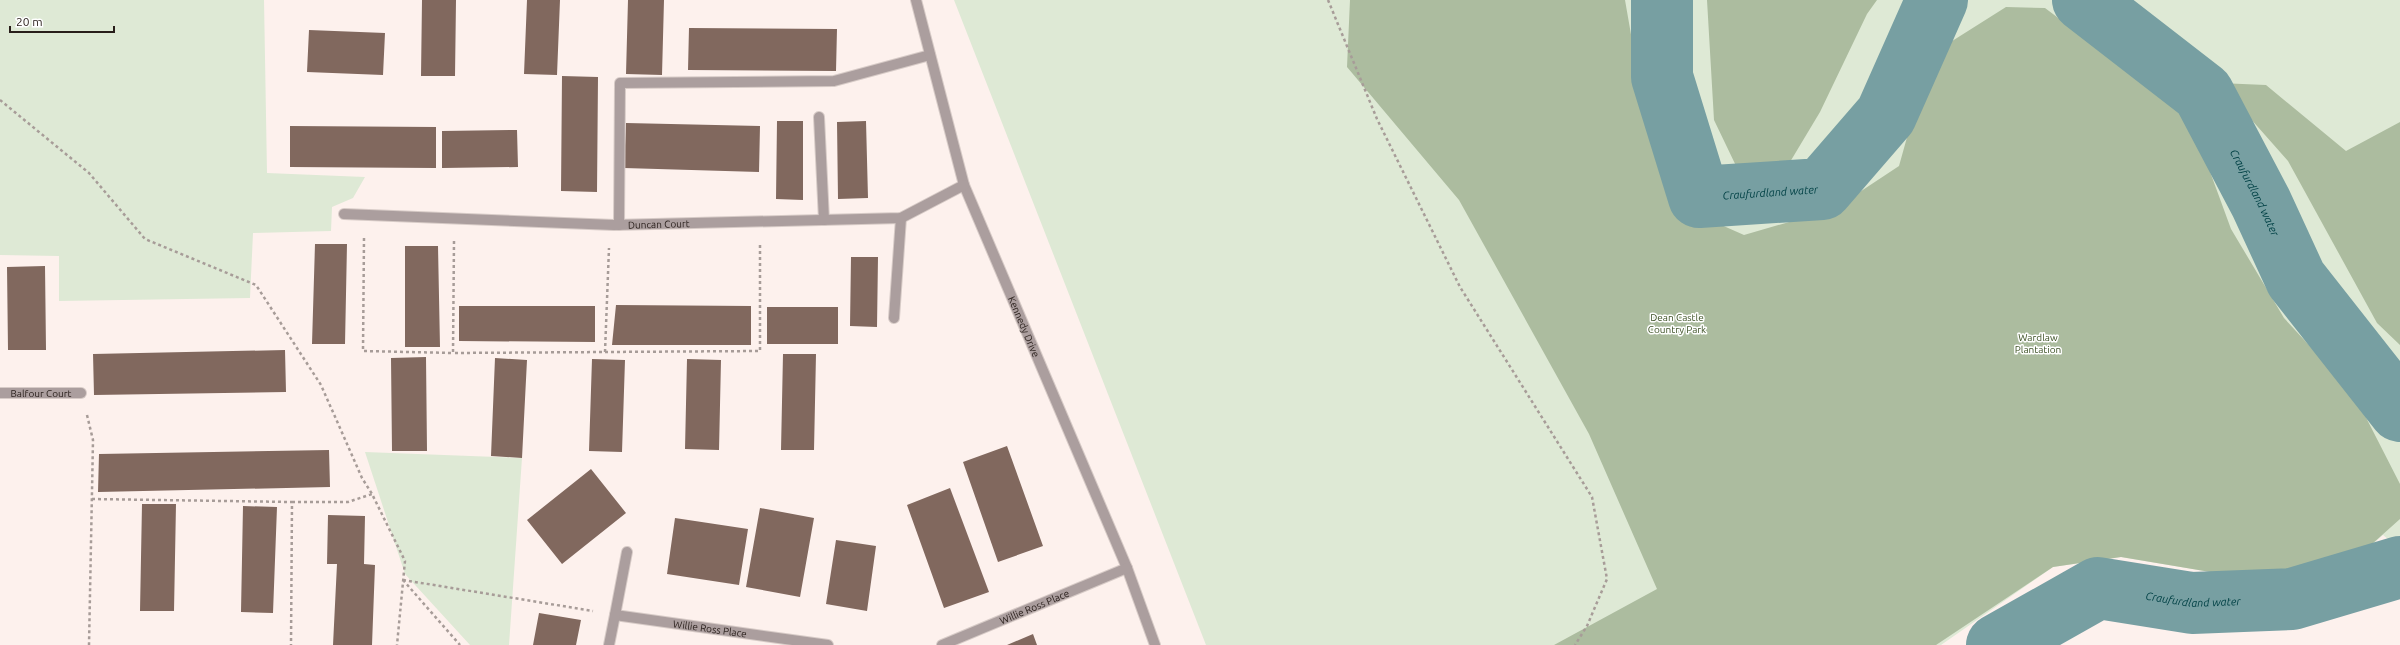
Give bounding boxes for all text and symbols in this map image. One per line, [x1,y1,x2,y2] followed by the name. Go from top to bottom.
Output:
[10,8,114,34] scale bar
[16,15,43,28] text: 20 m
[2228,147,2282,239] water label: Craufurdland water
[1722,183,1819,201] water label: Craufurdland water
[628,218,690,230] street label: Duncan Court
[1006,294,1042,359] street label: Kennedy Drive
[1648,312,1706,335] park label: Dean Castle Country Park
[2015,332,2061,355] park label: Wardlaw Plantation
[10,388,72,399] street label: Balfour Court
[998,587,1071,626] street label: Willie Ross Place
[2145,590,2242,609] water label: Craufurdland water
[672,618,748,639] street label: Willie Ross Place

